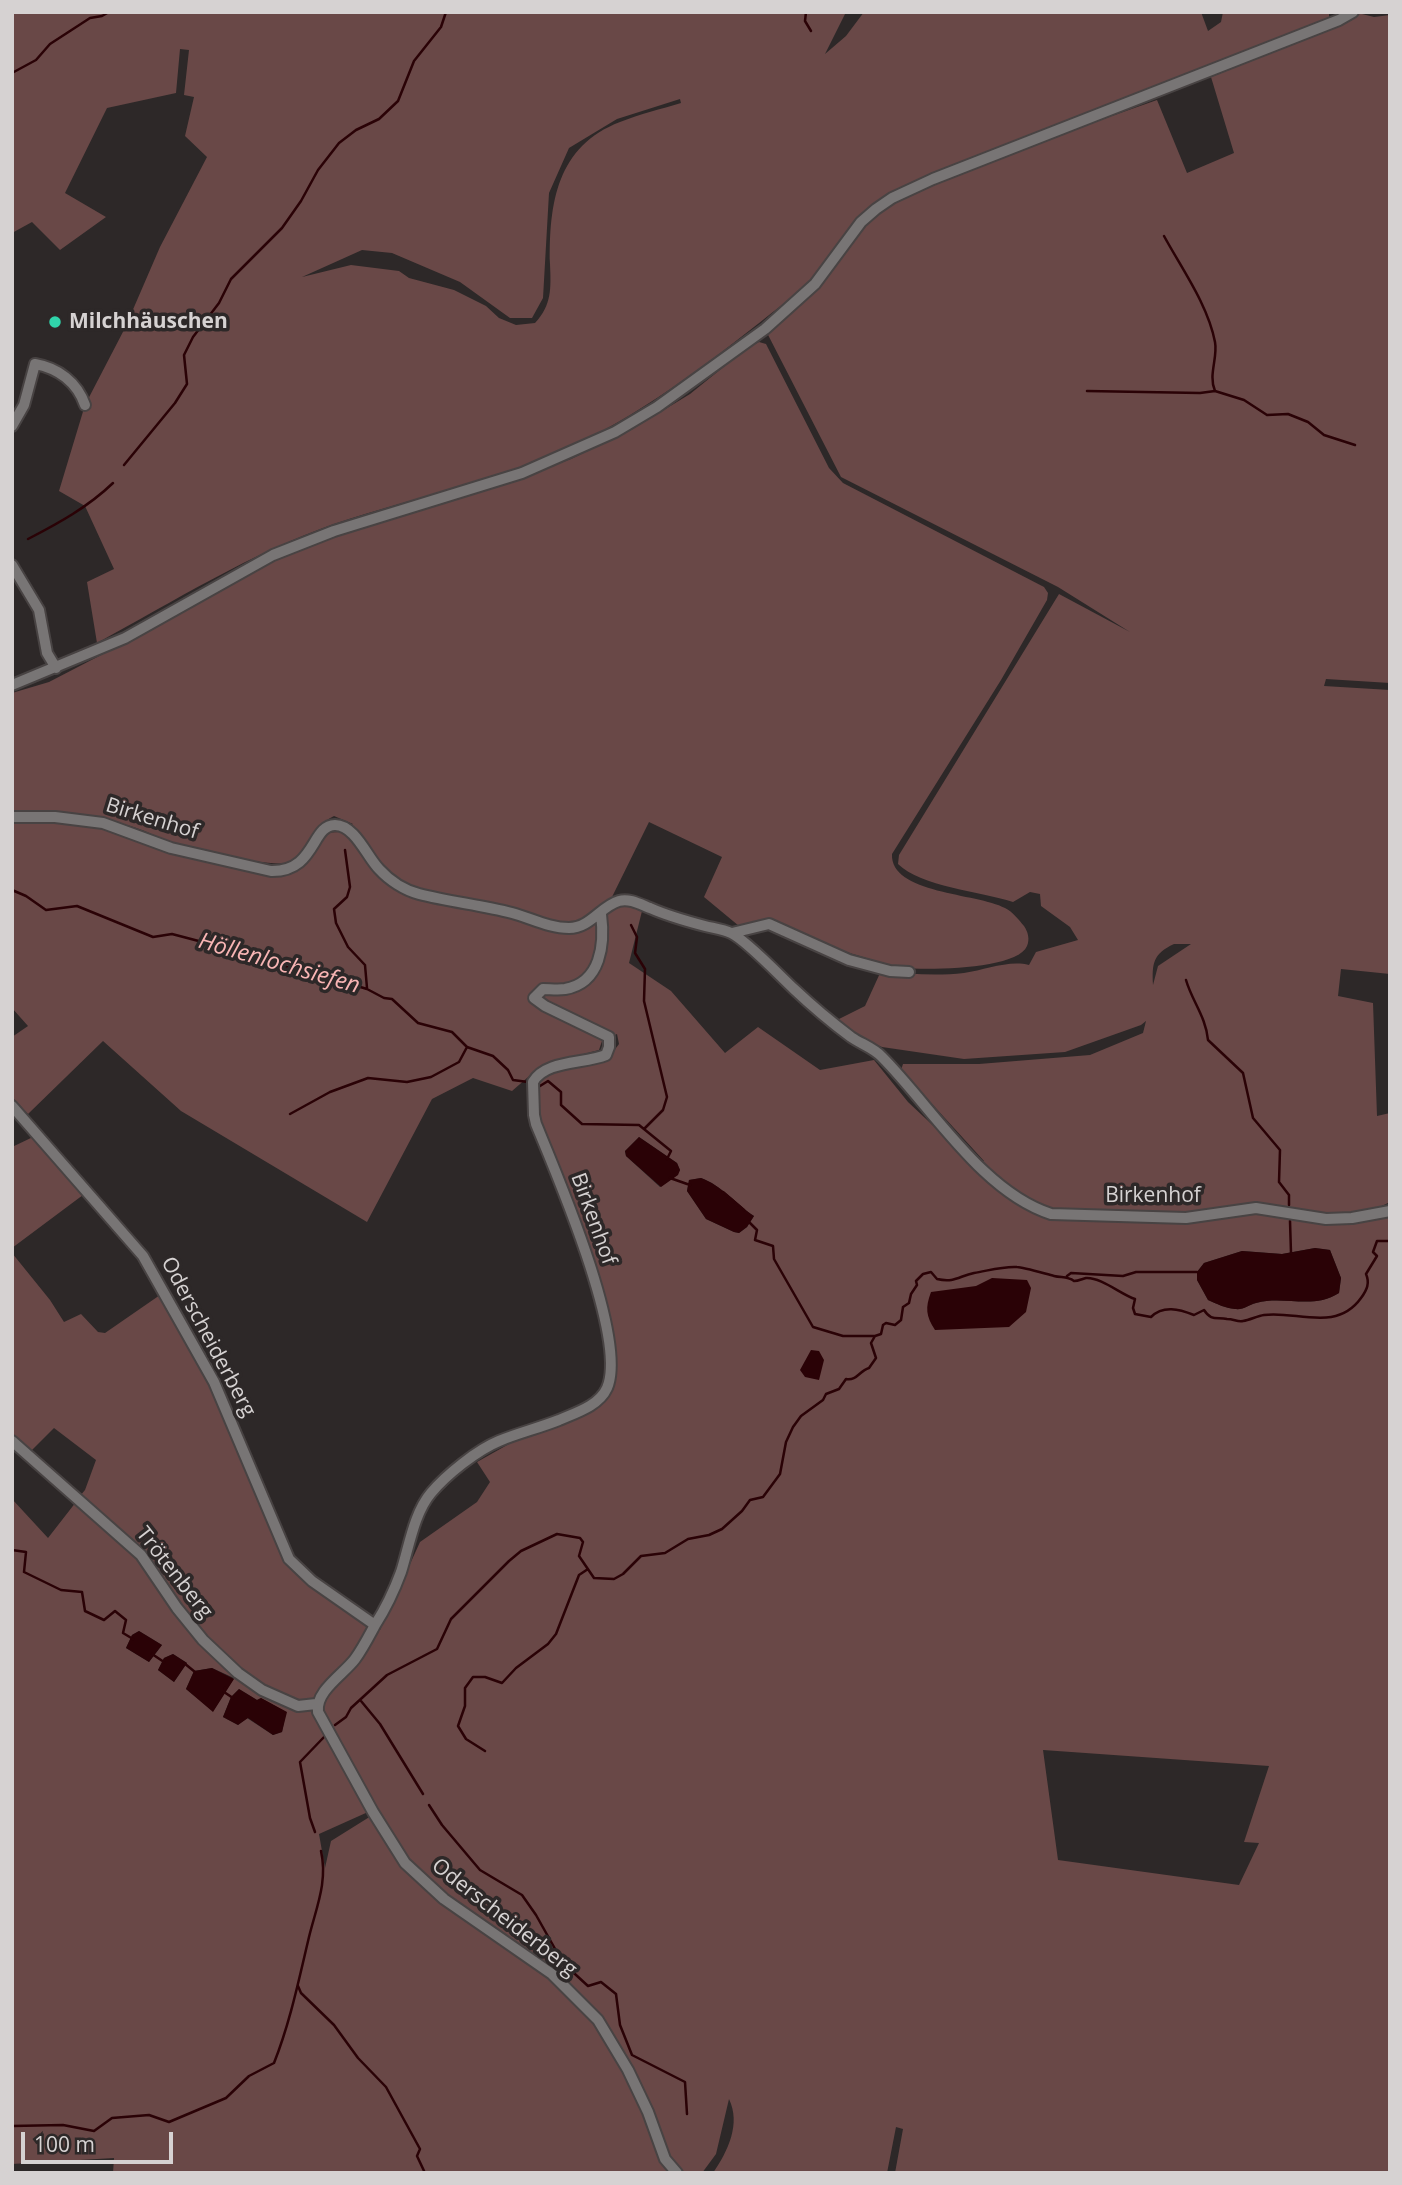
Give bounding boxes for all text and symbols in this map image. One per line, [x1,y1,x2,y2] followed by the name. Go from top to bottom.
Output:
[69,309,228,335] place label: Milchhäuschen
[47,314,63,330] marker: Milchhäuschen
[103,793,201,845] street label: Birkenhof
[195,928,363,1000] water label: Höllenlochsiefen
[565,1170,621,1268] street label: Birkenhof
[1105,1183,1201,1209] street label: Birkenhof
[155,1253,261,1421] street label: Oderscheiderberg
[130,1522,218,1624] street label: Trötenberg
[426,1853,582,1983] street label: Oderscheiderberg
[24,2118,177,2162] scale bar
[34,2130,95,2158] text: 100 m

